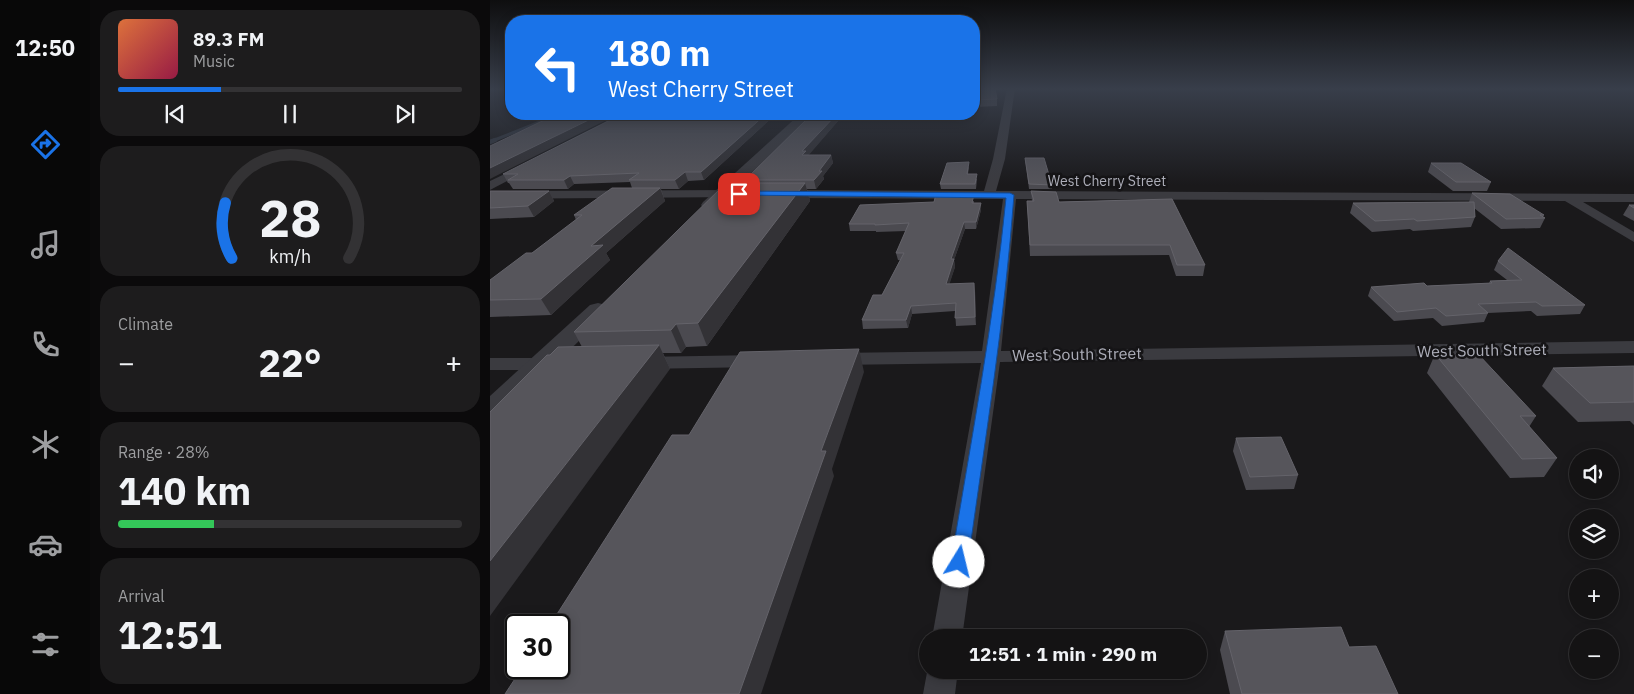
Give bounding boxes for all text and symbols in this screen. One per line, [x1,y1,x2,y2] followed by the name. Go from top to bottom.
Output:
[193,27,264,51] text: 89.3 FM
[608,30,711,76] text: 180 m
[15,33,75,62] text: 12:50
[525,35,590,100] icon: left
[193,51,235,71] text: Music
[608,74,794,103] text: West Cherry Street
[161,100,189,128] icon: previous
[276,100,304,128] icon: pause
[391,100,419,128] icon: next
[28,127,63,162] icon: directions
[1048,172,1166,190] street label: West Cherry Street
[718,173,760,215] pin
[725,180,753,208] icon: arrive
[259,184,321,251] text: 28
[28,227,63,262] icon: music
[269,245,311,268] text: km/h
[118,314,173,334] text: Climate
[28,327,63,362] icon: phone
[258,338,322,387] text: 22°
[1417,339,1547,361] street label: West South Street
[1012,343,1142,365] street label: West South Street
[118,344,135,381] text: −
[445,344,462,381] text: +
[28,427,63,462] icon: climate
[118,442,210,462] text: Range · 28%
[1569,449,1619,679] map controls
[1569,449,1619,499] button: sound
[118,466,251,515] text: 140 km
[1569,509,1619,559] button: layers
[28,527,63,562] icon: car
[932,535,984,587] position arrow
[1569,569,1619,619] button: +
[118,586,165,606] text: Arrival
[118,610,222,659] text: 12:51
[505,614,570,679] speed limit sign: 30
[28,627,63,662] icon: filters
[1569,629,1619,679] button: −
[969,642,1157,666] text: 12:51 · 1 min · 290 m

